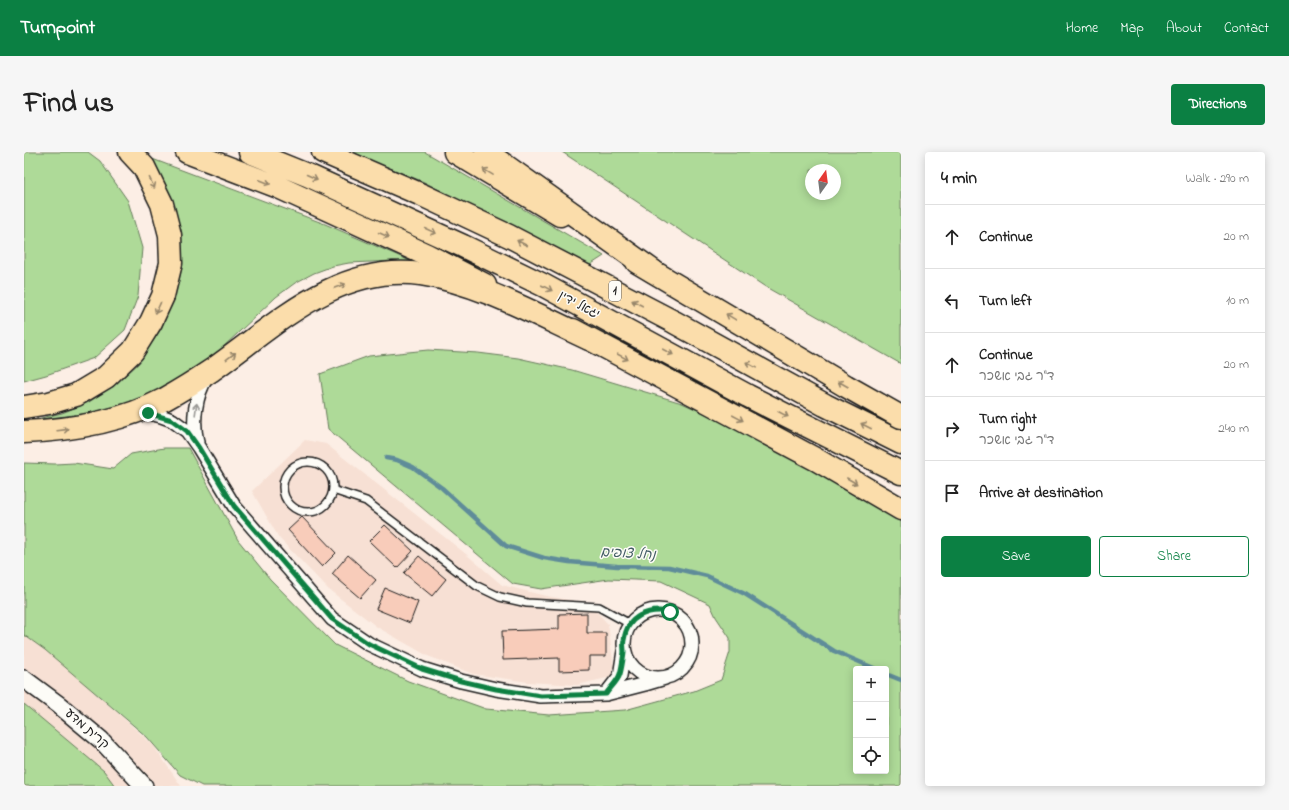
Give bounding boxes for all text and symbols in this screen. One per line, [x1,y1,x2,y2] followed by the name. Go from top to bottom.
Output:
[20,15,95,42] text: Turnpoint
[1066,18,1098,39] text: Home
[1120,18,1144,39] text: Map
[1166,18,1202,39] text: About
[1224,18,1269,39] text: Contact
[24,84,114,125] text: Find us
[1171,84,1265,125] button: Directions
[805,164,841,200] north arrow
[941,166,977,191] text: 4 min
[482,167,494,175] one-way arrow
[1185,169,1249,188] text: Walk · 290 m
[306,174,318,181] one-way arrow
[149,177,156,189] one-way arrow
[258,179,270,187] one-way arrow
[941,226,963,248] icon: ahead
[979,226,1033,248] text: Continue
[1224,227,1249,246] text: 20 m
[424,228,436,235] one-way arrow
[377,232,389,239] one-way arrow
[516,238,528,246] one-way arrow
[333,281,345,289] one-way arrow
[609,281,621,301] road number: 1
[541,285,553,292] one-way arrow
[555,286,603,324] street label: יגאל ידין
[941,290,963,312] icon: left
[979,290,1032,312] text: Turn left
[1226,291,1249,310] text: 10 m
[631,298,643,306] one-way arrow
[154,302,161,314] one-way arrow
[725,313,737,321] one-way arrow
[979,344,1033,366] text: Continue
[662,349,674,357] one-way arrow
[225,352,236,360] one-way arrow
[617,354,629,361] one-way arrow
[941,354,963,376] icon: ahead
[1224,355,1249,374] text: 20 m
[745,360,757,368] one-way arrow
[979,367,1054,386] text: ד"ר גבי אשכר
[837,379,849,387] one-way arrow
[192,403,200,416] one-way arrow
[139,404,157,422] route end
[979,408,1037,430] text: Turn right
[777,411,789,418] one-way arrow
[732,415,744,423] one-way arrow
[941,418,963,440] icon: right
[1218,419,1249,438] text: 240 m
[860,422,872,429] one-way arrow
[56,426,69,434] one-way arrow
[979,431,1054,450] text: ד"ר גבי אשכר
[846,477,858,485] one-way arrow
[941,482,963,504] icon: arrive
[979,482,1103,504] text: Arrive at destination
[941,536,1091,577] button: Save
[1099,536,1249,577] button: Share
[600,542,657,566] water label: נחל צופים
[661,603,679,621] route start
[853,666,889,774] map controls
[853,666,889,702] button: +
[853,702,889,738] button: −
[60,704,114,754] street label: קרית מדע
[853,738,889,774] button: locate

